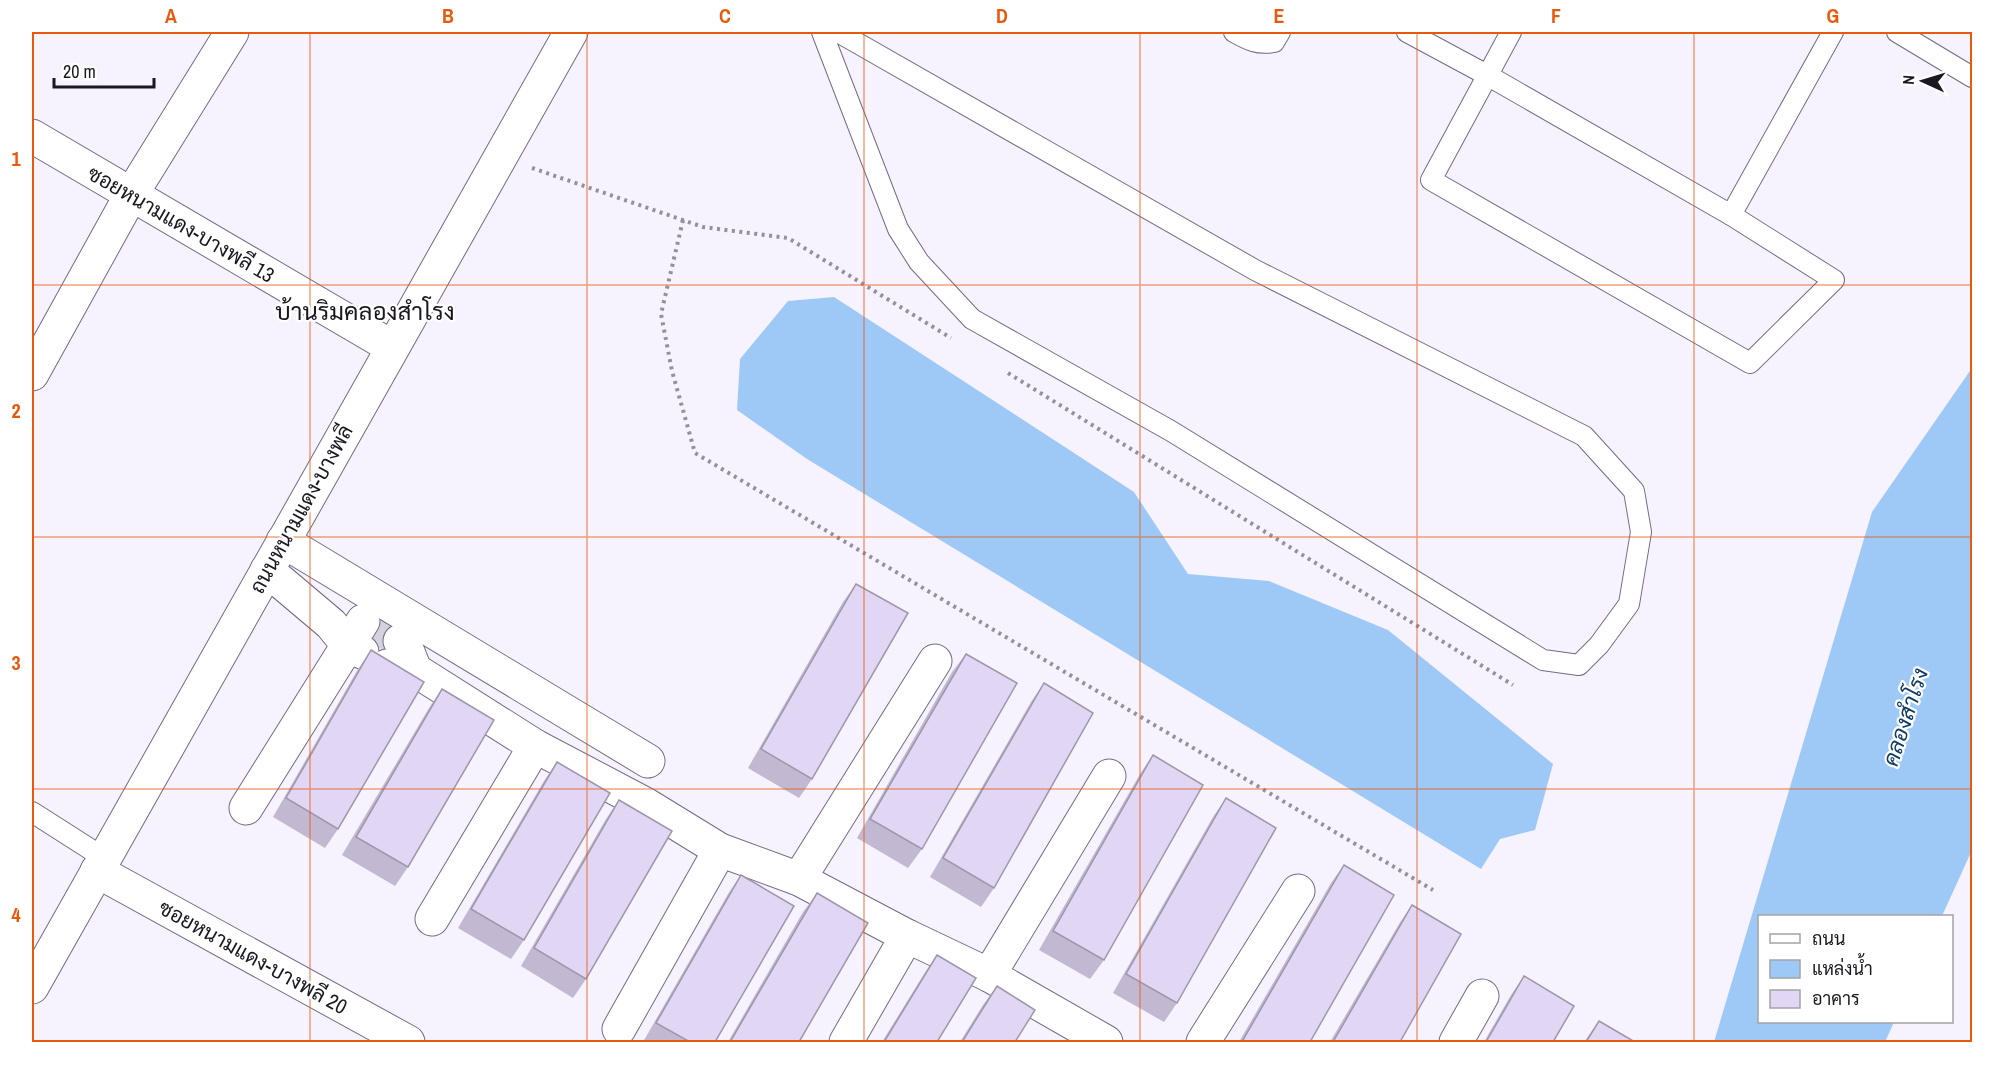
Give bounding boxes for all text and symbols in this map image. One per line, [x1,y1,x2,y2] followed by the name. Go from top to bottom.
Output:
[165,2,177,29] text: A
[442,2,454,29] text: B
[719,2,731,29] text: C
[996,2,1008,29] text: D
[1274,2,1285,29] text: E
[1551,2,1561,29] text: F
[1827,2,1839,29] text: G
[54,51,154,89] scale bar
[1893,51,1953,111] north arrow
[63,59,96,84] text: 20 m
[1897,74,1919,85] text: N
[11,145,21,172] text: 1
[82,159,280,289] street label: ซอยหนามแดง-บางพลี 13
[275,295,455,327] district label: บ้านริมคลองสำโรง
[11,397,21,424] text: 2
[242,419,360,599] street label: ถนนหนามแดง-บางพลี
[11,649,21,676] text: 3
[1875,664,1935,770] water label: คลองสำโรง
[153,893,353,1021] street label: ซอยหนามแดง-บางพลี 20
[11,901,21,928] text: 4
[1758,915,1953,1023] legend
[1812,926,1845,951] text: ถนน
[1812,953,1873,981] text: แหล่งน้ำ
[1812,986,1860,1011] text: อาคาร

